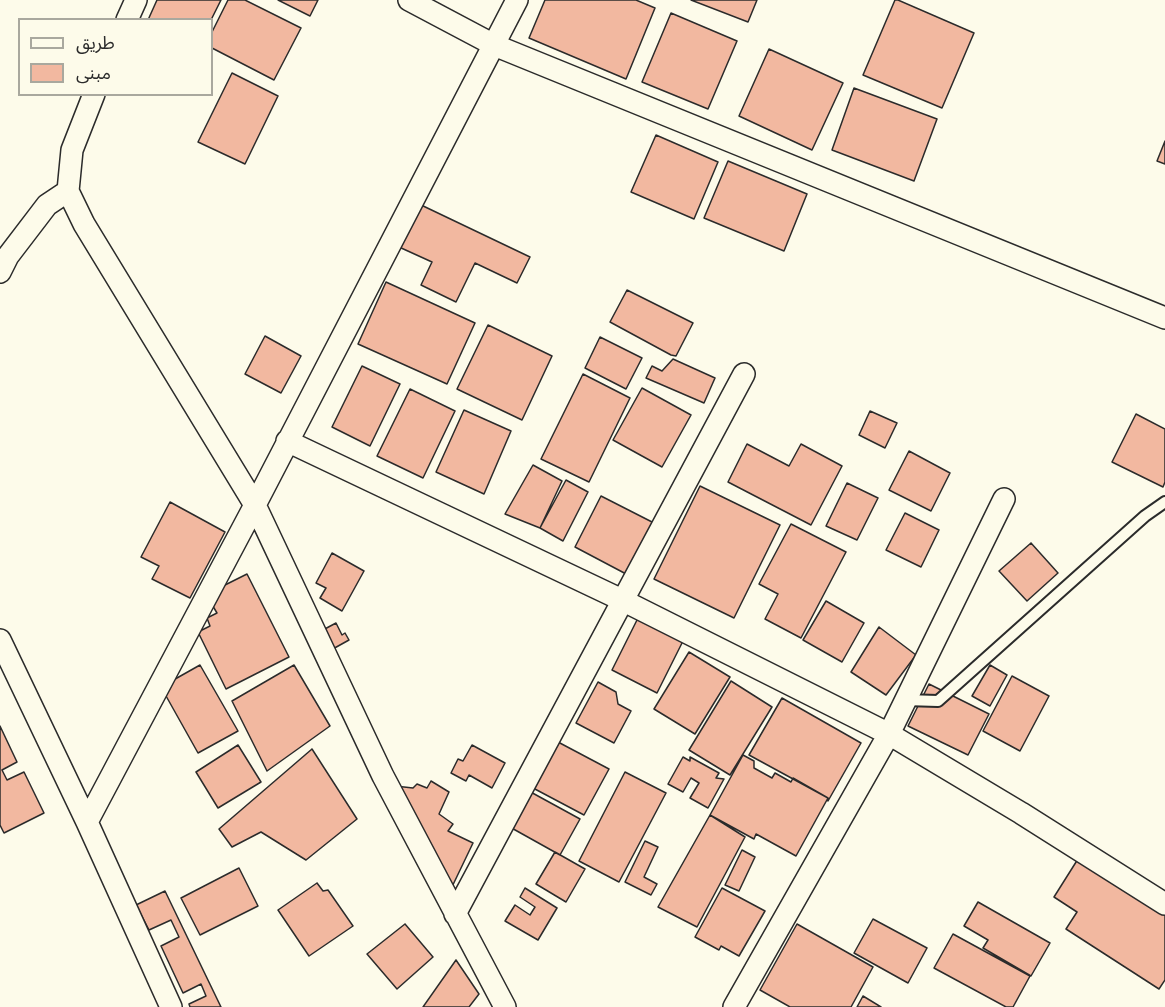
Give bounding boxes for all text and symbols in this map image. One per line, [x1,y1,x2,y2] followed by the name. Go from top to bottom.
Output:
[18,18,213,96] legend
[76,32,115,53] text: طريق
[76,62,111,83] text: مبنى

